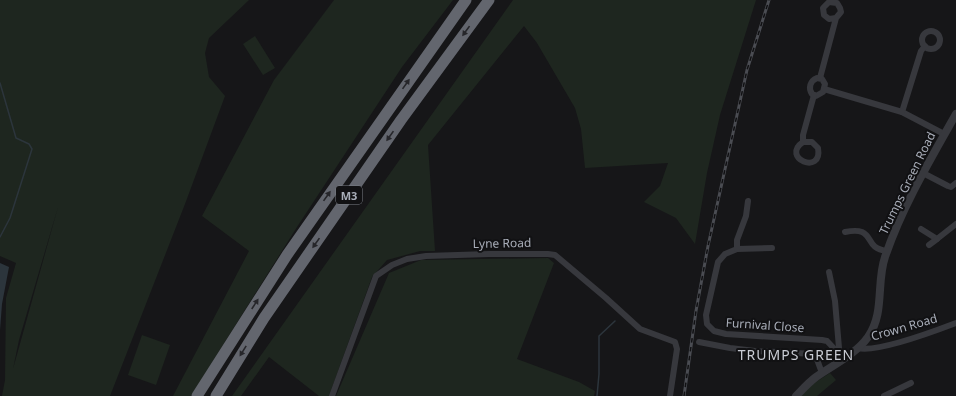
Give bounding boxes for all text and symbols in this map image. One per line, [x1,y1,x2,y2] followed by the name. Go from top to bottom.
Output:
[462,26,470,37] one-way arrow
[402,79,410,89] one-way arrow
[875,129,939,237] street label: Trumps Green Road
[386,131,394,142] one-way arrow
[336,186,362,204] road number: M3
[323,191,331,201] one-way arrow
[473,234,531,252] street label: Lyne Road
[312,238,320,249] one-way arrow
[251,299,259,309] one-way arrow
[869,309,939,345] street label: Crown Road
[725,314,805,336] street label: Furnival Close
[240,345,247,357] one-way arrow
[738,345,854,364] district label: TRUMPS GREEN

